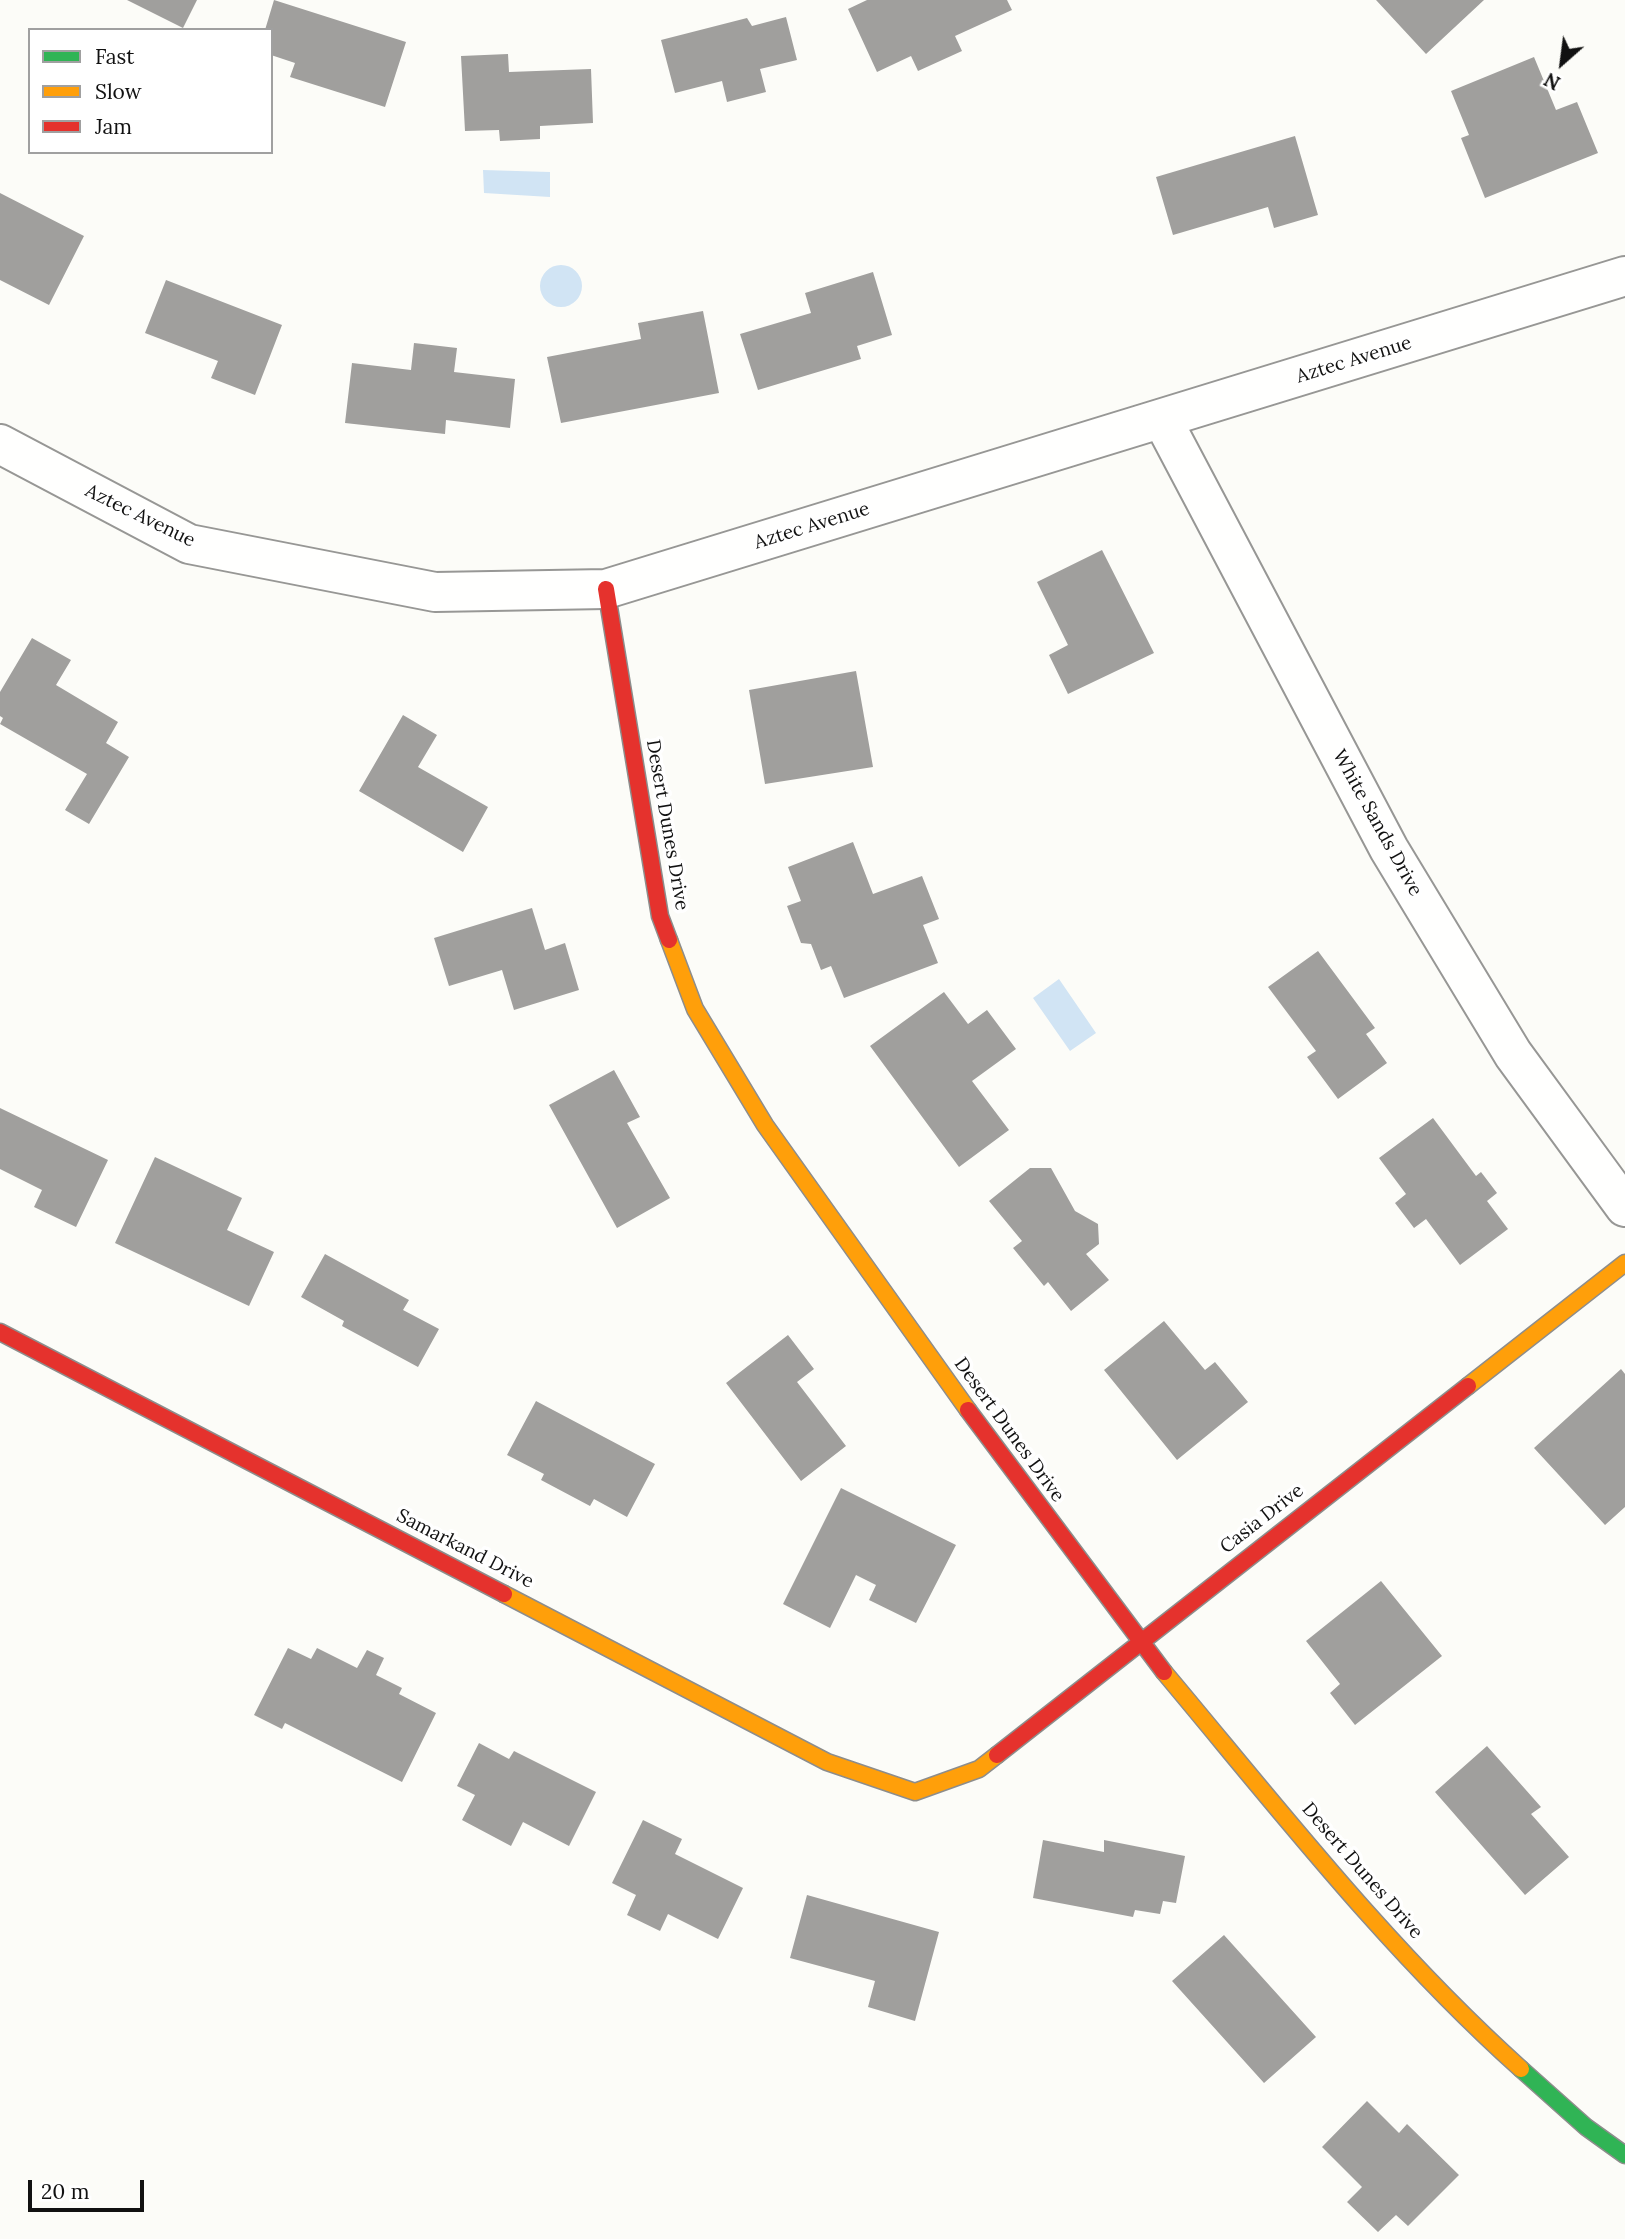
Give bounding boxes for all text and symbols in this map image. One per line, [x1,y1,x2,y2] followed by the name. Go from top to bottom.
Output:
[28,28,273,154] legend
[1527,28,1597,98] north arrow
[95,43,134,70] text: Fast
[1540,67,1564,96] text: N
[95,78,142,105] text: Slow
[95,113,132,140] text: Jam
[1294,332,1414,388] street label: Aztec Avenue
[81,480,199,552] street label: Aztec Avenue
[752,498,872,554] street label: Aztec Avenue
[641,738,693,912] street label: Desert Dunes Drive
[1327,746,1427,900] street label: White Sands Drive
[949,1353,1069,1507] street label: Desert Dunes Drive
[1216,1479,1308,1559] street label: Casia Drive
[393,1505,537,1593] street label: Samarkand Drive
[1297,1798,1427,1944] street label: Desert Dunes Drive
[32,2166,147,2210] scale bar
[41,2178,90,2205] text: 20 m

